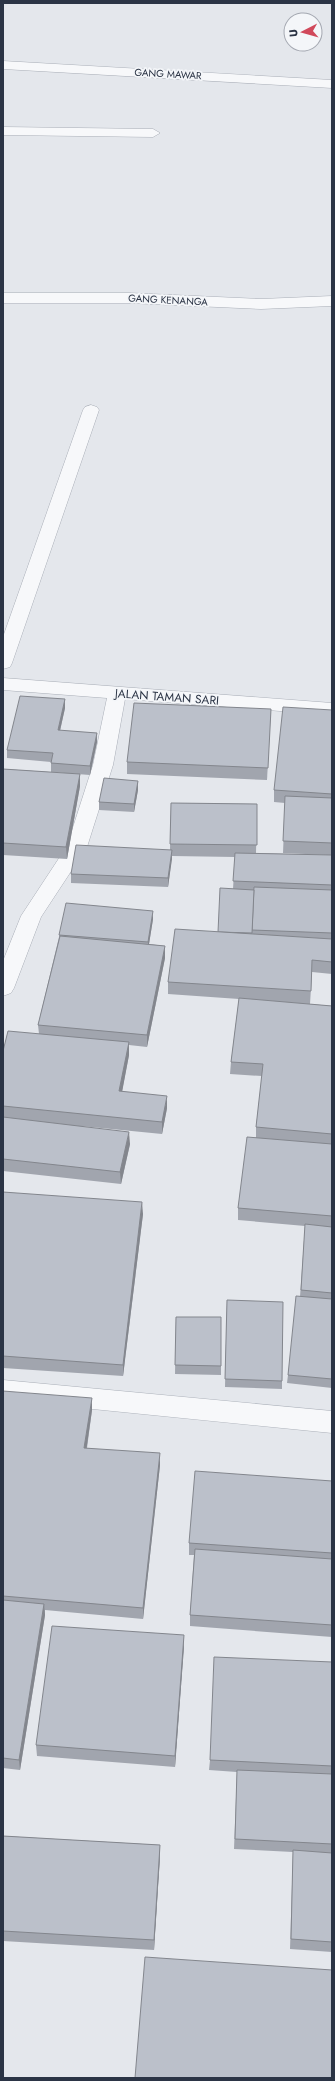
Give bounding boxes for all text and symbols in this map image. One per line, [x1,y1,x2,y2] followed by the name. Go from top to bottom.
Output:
[283,12,323,52] north arrow
[285,28,301,38] text: U
[134,65,202,83] street label: GANG MAWAR
[128,290,209,310] street label: GANG KENANGA
[112,684,220,710] street label: JALAN TAMAN SARI

